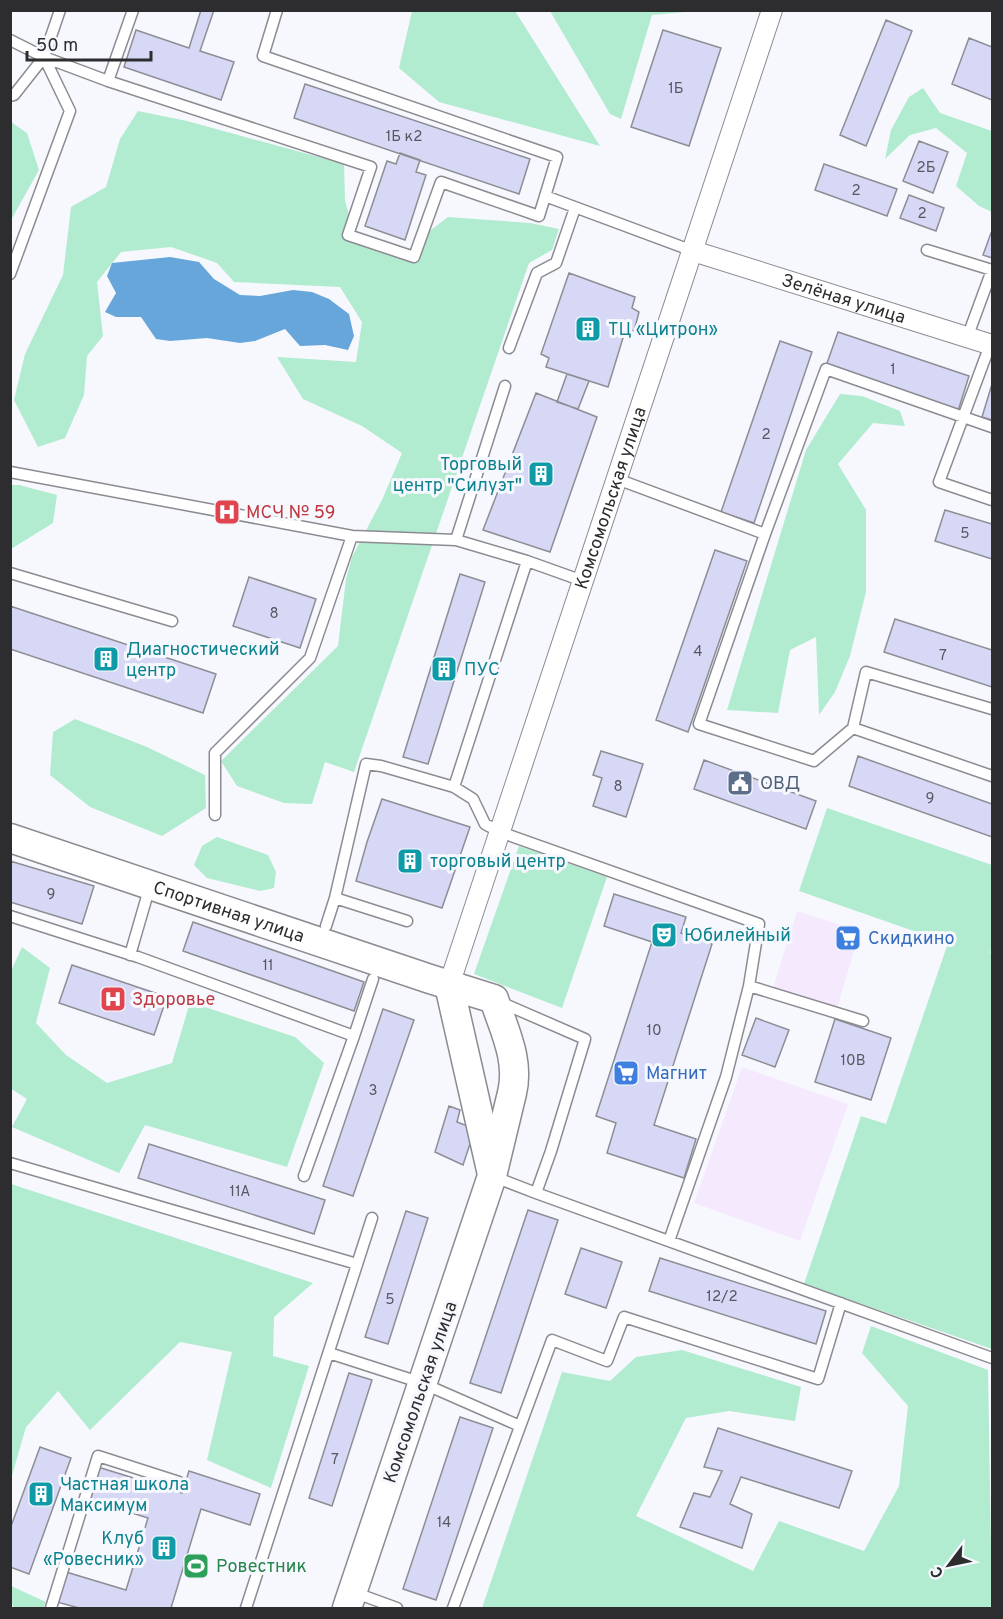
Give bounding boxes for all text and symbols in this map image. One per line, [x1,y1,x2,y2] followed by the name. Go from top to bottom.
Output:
[27,24,152,62] scale bar
[36,35,78,58] text: 50 m
[668,80,684,99] house number: 1Б
[386,128,422,147] house number: 1Б к2
[916,159,936,178] house number: 2Б
[851,182,861,201] house number: 2
[917,205,927,224] house number: 2
[778,270,908,330] street label: Зелёная улица
[573,314,603,344] building icon: ТЦ «Цитрон»
[608,319,718,342] place label: ТЦ «Цитрон»
[890,361,896,380] house number: 1
[571,404,653,593] street label: Комсомольская улица
[761,426,771,445] house number: 2
[393,454,522,498] place label: Торговый центр "Силуэт"
[526,459,556,489] building icon: Торговый центр "Силуэт"
[212,497,242,527] hospital icon: МСЧ № 59
[246,502,335,525] place label: МСЧ № 59
[960,525,970,544] house number: 5
[269,605,279,624] house number: 8
[126,639,280,683] place label: Диагностический центр
[693,643,703,662] house number: 4
[91,644,121,674] building icon: Диагностический центр
[939,647,947,666] house number: 7
[429,654,459,684] building icon: ПУС
[464,659,500,682] place label: ПУС
[725,768,755,798] public building icon: ОВД
[760,773,800,796] place label: ОВД
[613,778,623,797] house number: 8
[926,790,934,809] house number: 9
[395,846,425,876] building icon: торговый центр
[430,851,566,874] place label: торговый центр
[150,877,307,949] street label: Спортивная улица
[47,886,55,905] house number: 9
[649,920,679,950] theatre icon: Юбилейный
[833,923,863,953] supermarket icon: Скидкино
[684,925,791,948] place label: Юбилейный
[868,928,955,951] place label: Скидкино
[262,957,274,976] house number: 11
[98,984,128,1014] hospital icon: Здоровье
[132,989,215,1012] place label: Здоровье
[646,1022,662,1041] house number: 10
[840,1052,866,1071] house number: 10В
[611,1058,641,1088] supermarket icon: Магнит
[646,1063,707,1086] place label: Магнит
[368,1082,378,1101] house number: 3
[230,1183,250,1202] house number: 11А
[706,1288,738,1307] house number: 12/2
[385,1291,395,1310] house number: 5
[379,1298,463,1486] street label: Комсомольская улица
[331,1451,339,1470] house number: 7
[60,1474,189,1518] place label: Частная школа Максимум
[26,1479,56,1509] building icon: Частная школа Максимум
[437,1514,451,1533] house number: 14
[43,1528,144,1572] place label: Клуб «Ровесник»
[149,1533,179,1563] building icon: Клуб «Ровесник»
[919,1535,979,1595] north arrow
[181,1551,211,1581] sports icon: Ровестник
[216,1556,307,1579] place label: Ровестник
[927,1562,949,1582] text: С

